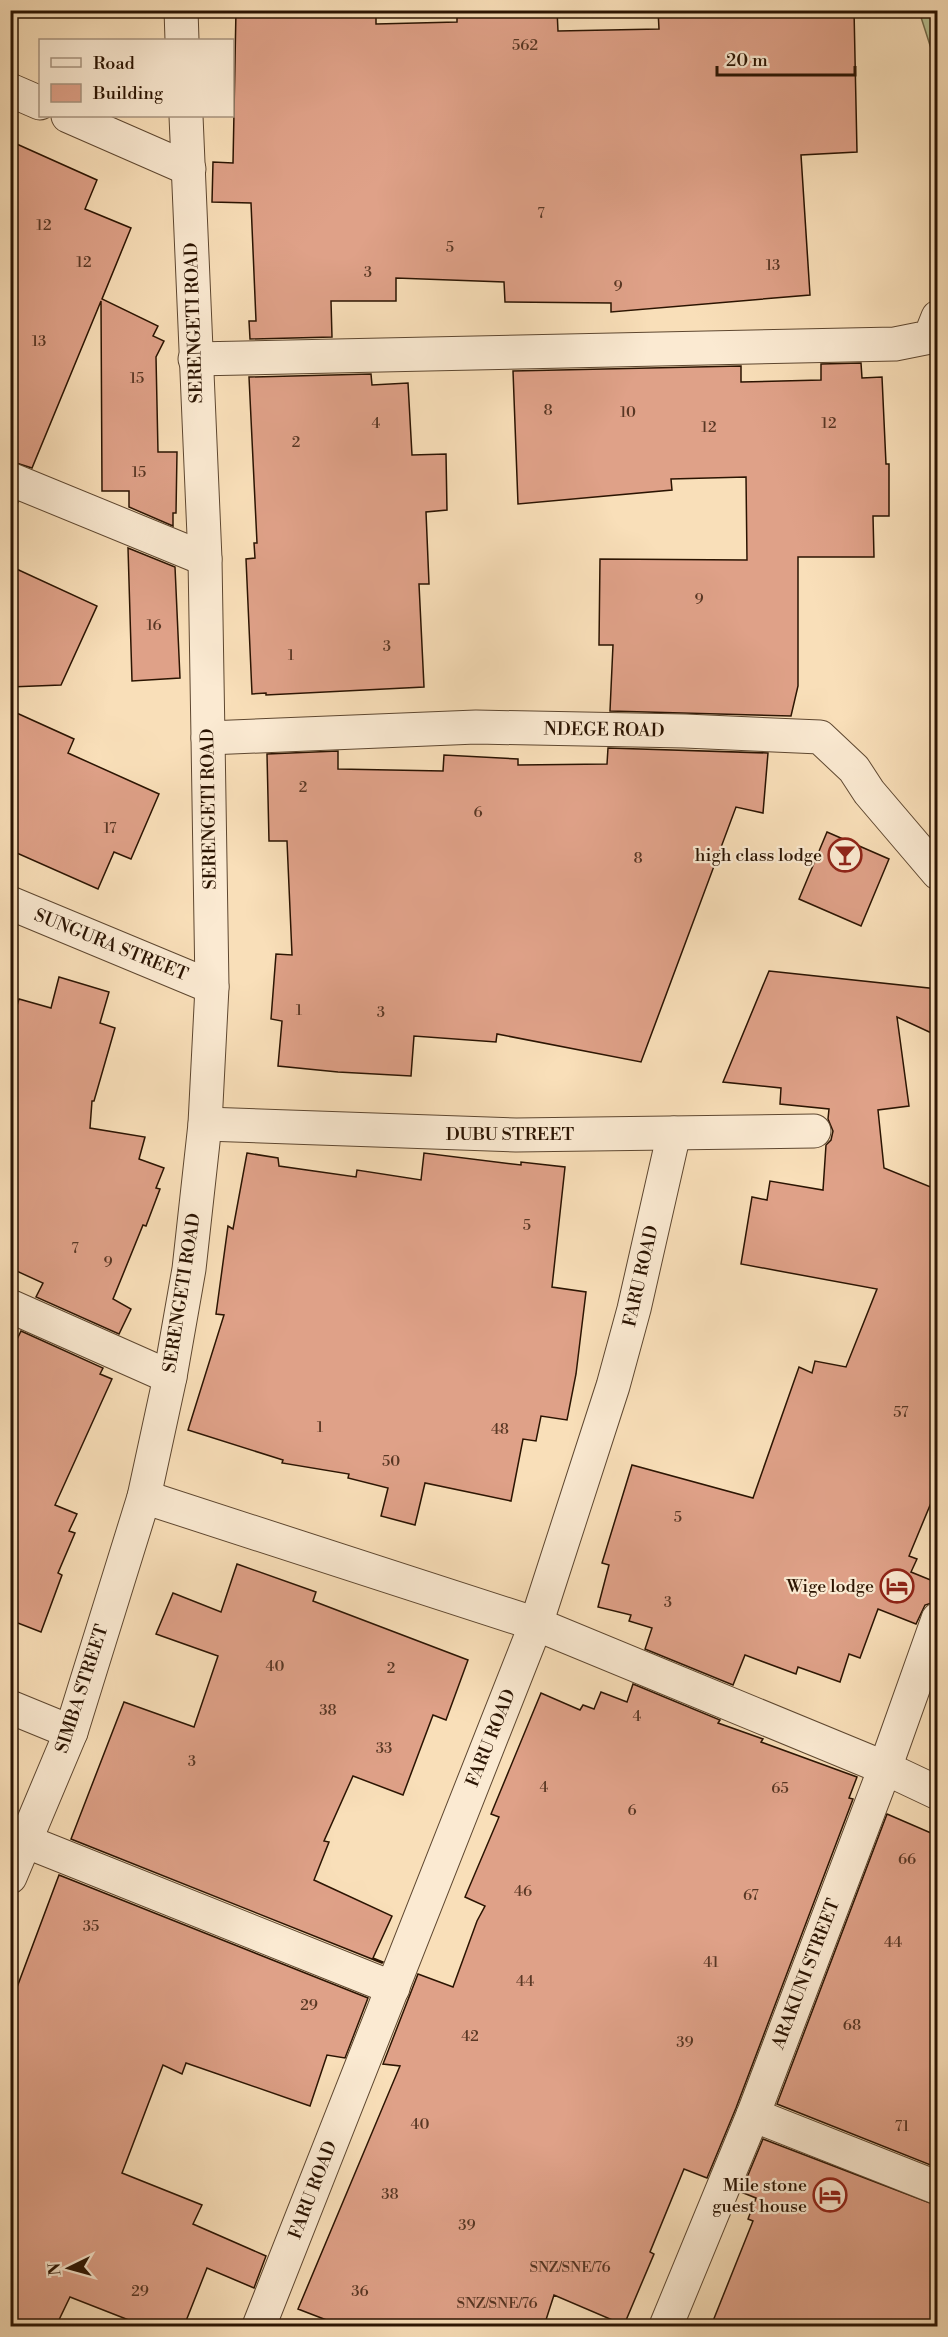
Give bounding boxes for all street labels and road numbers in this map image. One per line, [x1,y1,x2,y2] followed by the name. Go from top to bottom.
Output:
[180,242,208,404] street label: SERENGETI ROAD
[543,717,665,743] street label: NDEGE ROAD
[196,728,222,890] street label: SERENGETI ROAD
[31,904,192,987] street label: SUNGURA STREET
[446,1123,575,1146] street label: DUBU STREET
[158,1212,206,1374] street label: SERENGETI ROAD
[618,1223,664,1329] street label: FARU ROAD
[50,1621,114,1756] street label: SIMBA STREET
[461,1686,521,1790] street label: FARU ROAD
[766,1895,845,2053] street label: ARAKUNI STREET
[284,2138,342,2242] street label: FARU ROAD

